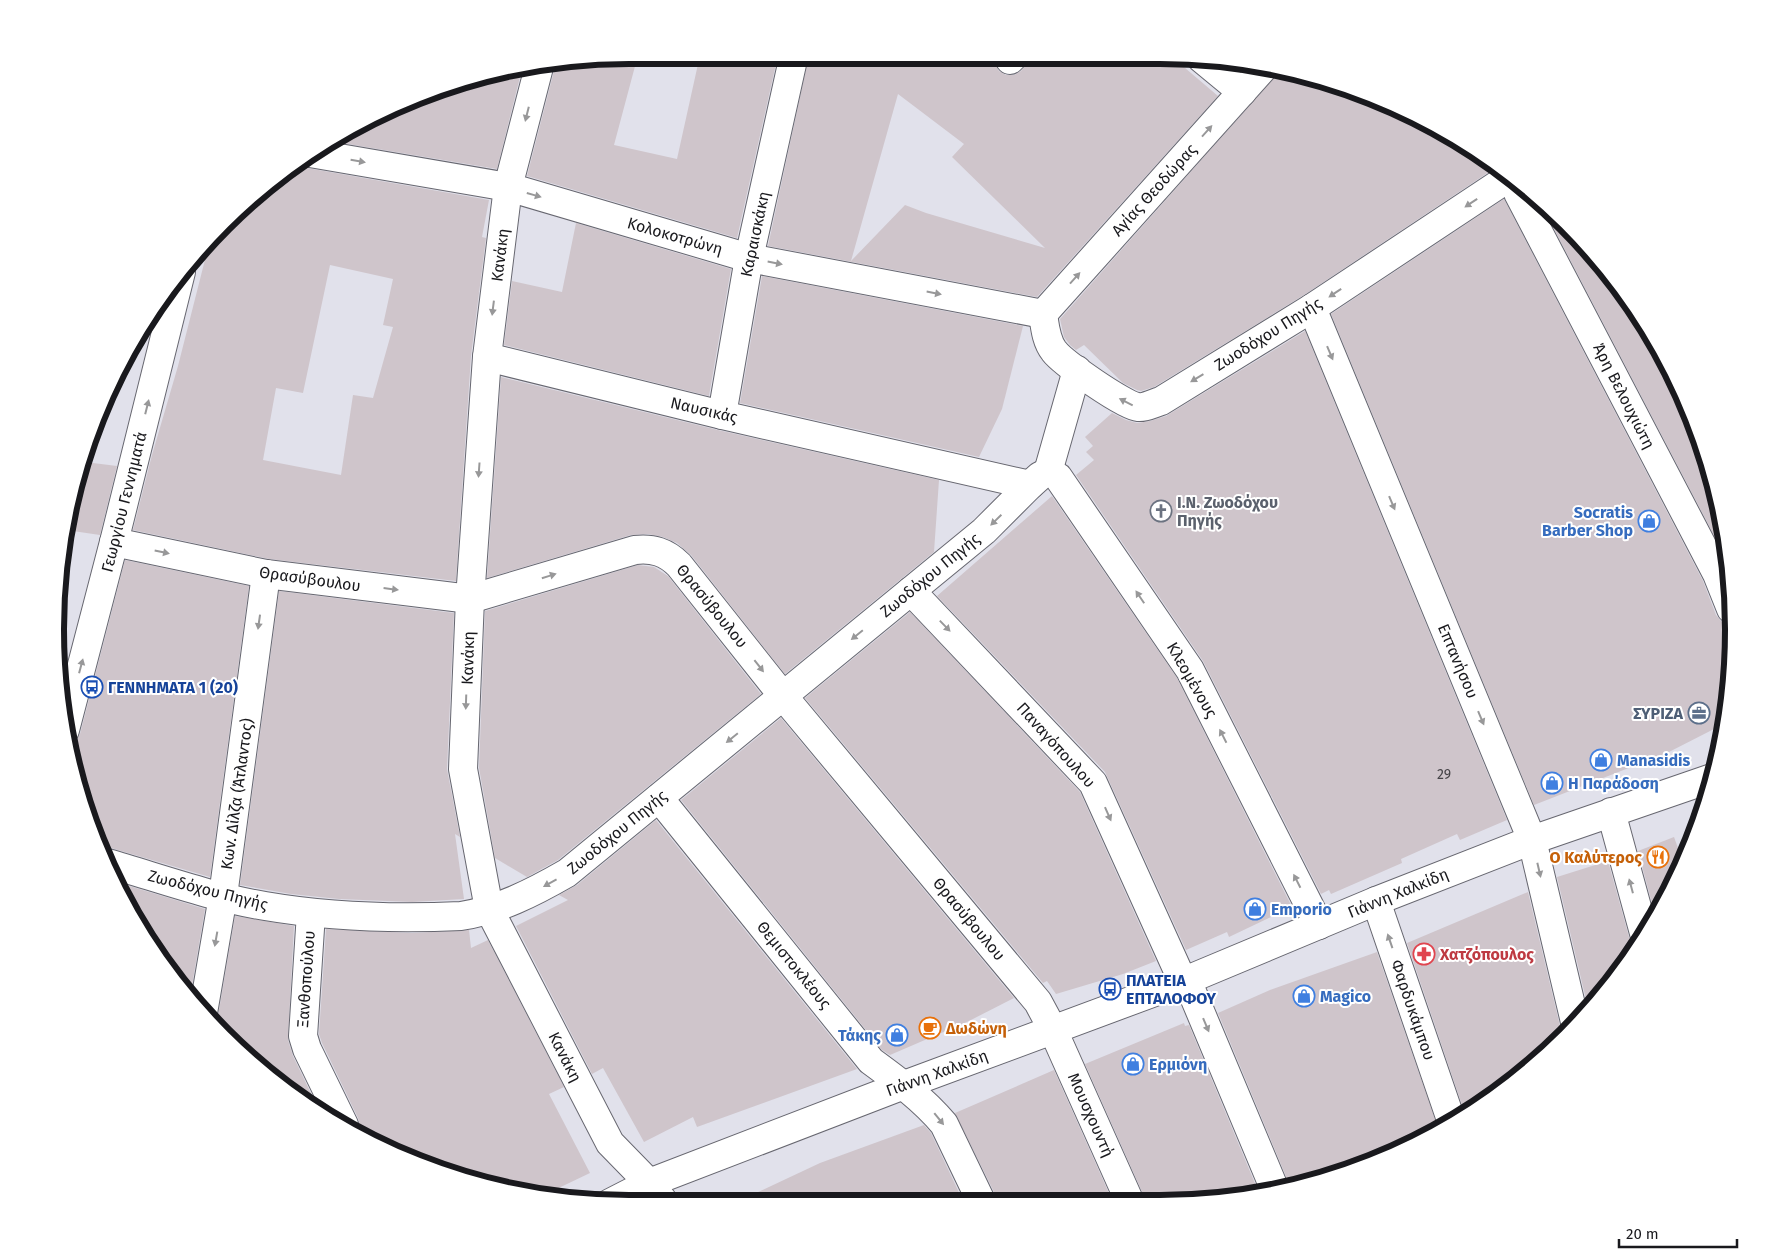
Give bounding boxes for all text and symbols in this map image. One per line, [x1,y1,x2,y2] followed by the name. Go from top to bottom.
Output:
[522,107,530,122] one-way arrow
[1201,125,1213,137] one-way arrow
[1108,140,1201,240] street label: Αγίας Θεοδώρας
[350,157,366,165] one-way arrow
[737,190,773,278] street label: Καραισκάκη
[527,191,542,199] one-way arrow
[1464,198,1477,207] one-way arrow
[625,213,725,259] street label: Κολοκοτρώνη
[487,227,513,283] street label: Κανάκη
[767,259,783,267] one-way arrow
[1069,273,1081,285] one-way arrow
[1329,288,1342,297] one-way arrow
[927,290,943,298] one-way arrow
[1211,293,1326,375] street label: Ζωοδόχου Πηγής
[489,301,497,317] one-way arrow
[1589,340,1659,452] street label: Άρη Βελουχιώτη
[1327,346,1335,360] one-way arrow
[1191,374,1204,383] one-way arrow
[669,393,740,427] street label: Ναυσικάς
[1119,398,1133,406] one-way arrow
[144,400,152,415] one-way arrow
[97,430,151,574] street label: Γεωργίου Γεννηματά
[475,463,483,479] one-way arrow
[1177,493,1278,530] place label: Ι.Ν. Ζωοδόχου Πηγής
[1389,496,1397,511] one-way arrow
[1149,499,1173,523] church icon: Ι.Ν. Ζωοδόχου Πηγής
[1542,503,1633,540] place label: Socratis Barber Shop
[1637,509,1661,533] shop icon: Socratis Barber Shop
[990,514,1002,526] one-way arrow
[876,529,984,621] street label: Ζωοδόχου Πηγής
[154,548,169,556] one-way arrow
[672,560,752,652] street label: Θρασύβουλου
[258,562,362,596] street label: Θρασύβουλου
[542,571,557,579] one-way arrow
[383,586,399,594] one-way arrow
[1135,590,1145,604] one-way arrow
[255,614,263,630] one-way arrow
[939,620,951,632] one-way arrow
[1434,621,1482,701] street label: Επτανήσου
[851,629,864,640] one-way arrow
[458,631,478,685] street label: Κανάκη
[1163,639,1222,722] street label: Κλεομένους
[78,659,86,674] one-way arrow
[754,659,765,672] one-way arrow
[80,675,104,699] bus stop icon: ΓΕΝΝΗΜΑΤΑ 1 (20)
[108,678,238,697] place label: ΓΕΝΝΗΜΑΤΑ 1 (20)
[462,695,470,711] one-way arrow
[1013,699,1099,791] street label: Παναγόπουλου
[1687,701,1711,725] office icon: ΣΥΡΙΖΑ
[1633,704,1684,723] place label: ΣΥΡΙΖΑ
[1478,711,1486,725] one-way arrow
[217,717,257,871] street label: Κων. Δίλζα (Άτλαντος)
[1219,729,1227,743] one-way arrow
[726,732,738,743] one-way arrow
[1589,748,1613,772] shop icon: Manasidis
[1617,751,1691,770] place label: Manasidis
[1437,766,1451,783] house number: 29
[1540,771,1564,795] shop icon: Η Παράδοση
[1568,774,1659,793] place label: Η Παράδοση
[563,786,671,878] street label: Ζωοδόχου Πηγής
[1104,807,1112,821] one-way arrow
[1646,845,1670,869] restaurant icon: Ο Καλύτερος
[1549,848,1642,867] place label: Ο Καλύτερος
[1535,862,1543,877] one-way arrow
[1345,864,1451,922] street label: Γιάννη Χαλκίδη
[146,866,270,914] street label: Ζωοδόχου Πηγής
[929,874,1009,964] street label: Θρασύβουλου
[1293,874,1301,888] one-way arrow
[544,878,557,887] one-way arrow
[1627,879,1635,894] one-way arrow
[1243,897,1267,921] shop icon: Emporio
[1271,900,1332,919] place label: Emporio
[753,917,835,1013] street label: Θεμιστοκλέους
[293,930,319,1028] street label: Ξανθοπούλου
[211,931,219,947] one-way arrow
[1386,934,1393,949] one-way arrow
[1412,942,1436,966] pharmacy icon: Χατζόπουλος
[1439,945,1534,964] place label: Χατζόπουλος
[1387,957,1439,1063] street label: Φαρδυκάμπου
[1126,971,1217,1008] place label: ΠΛΑΤΕΙΑ ΕΠΤΑΛΟΦΟΥ
[1098,977,1122,1001] bus stop icon: ΠΛΑΤΕΙΑ ΕΠΤΑΛΟΦΟΥ
[1292,984,1316,1008] shop icon: Magico
[1320,987,1371,1006] place label: Magico
[918,1016,942,1040] cafe icon: Δωδώνη
[1203,1018,1211,1032] one-way arrow
[945,1019,1007,1038] place label: Δωδώνη
[885,1023,909,1047] shop icon: Τάκης
[838,1026,881,1045] place label: Τάκης
[544,1029,586,1085] street label: Κανάκη
[883,1046,991,1100] street label: Γιάννη Χαλκίδη
[1121,1052,1145,1076] shop icon: Ερμιόνη
[1149,1055,1207,1074] place label: Ερμιόνη
[1064,1070,1118,1160] street label: Μουσχουντή
[933,1112,944,1125] one-way arrow
[1619,1216,1736,1248] scale bar
[1626,1225,1659,1243] text: 20 m

